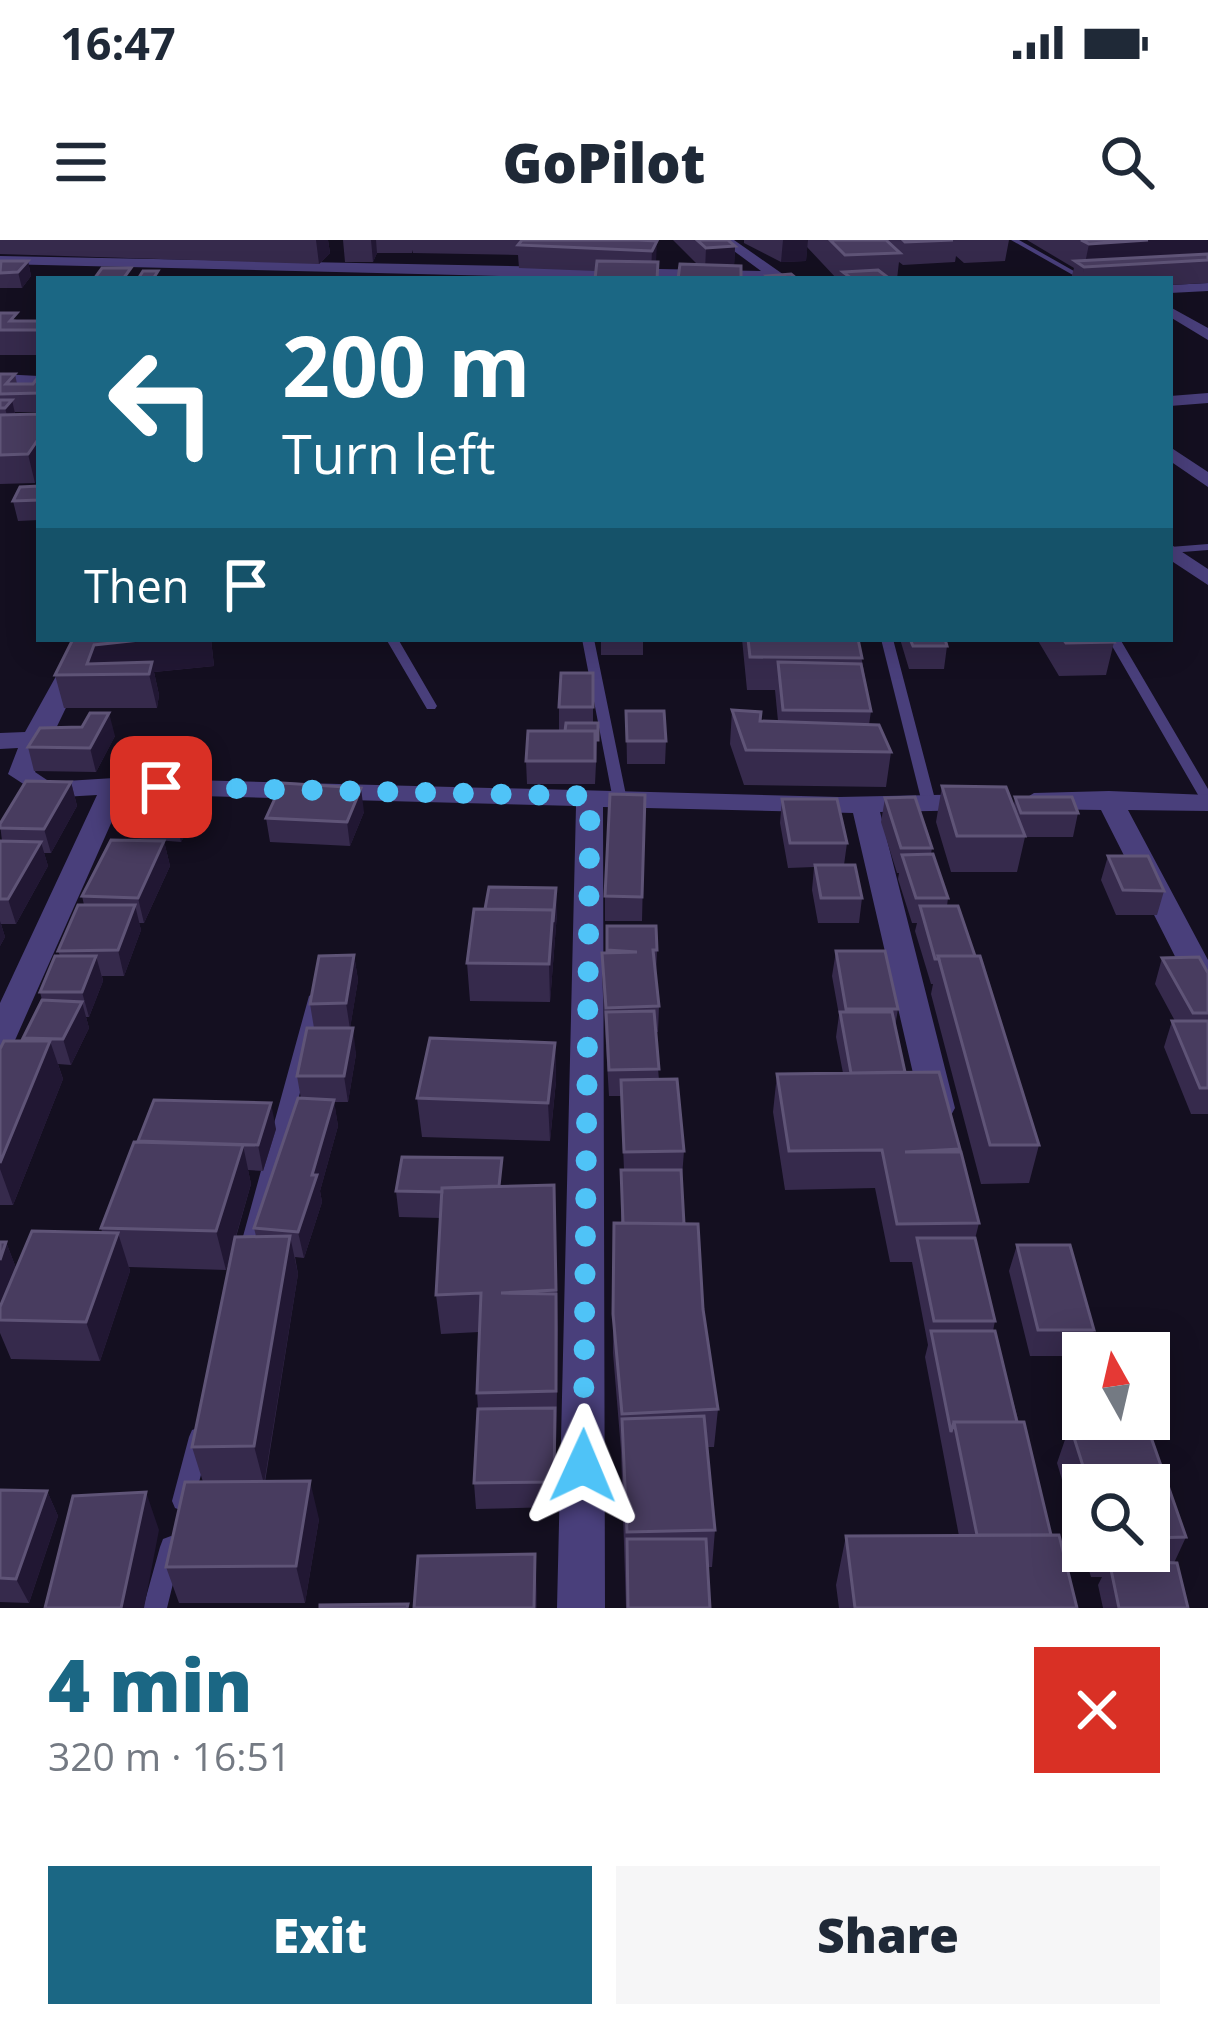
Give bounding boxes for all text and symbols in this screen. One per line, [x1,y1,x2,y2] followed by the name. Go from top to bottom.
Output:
[60,12,176,73] text: 16:47
[503,125,705,199] text: GoPilot
[48,129,114,195] icon: menu
[1094,129,1160,195] icon: search
[282,307,530,422] text: 200 m
[84,324,240,480] icon: left
[282,416,495,490] text: Turn left
[213,552,279,618] icon: arrive
[84,555,189,616] text: Then
[110,736,212,838] pin
[128,754,194,820] icon: arrive
[1062,1332,1170,1440] north arrow
[1062,1332,1170,1572] map controls
[520,1403,646,1529] position arrow
[1062,1464,1170,1572] button: search
[48,1635,253,1733] text: 4 min
[1034,1647,1160,1773] button: close
[48,1729,291,1782] text: 320 m · 16:51
[48,1866,592,2004] button: Exit
[616,1866,1160,2004] button: Share

